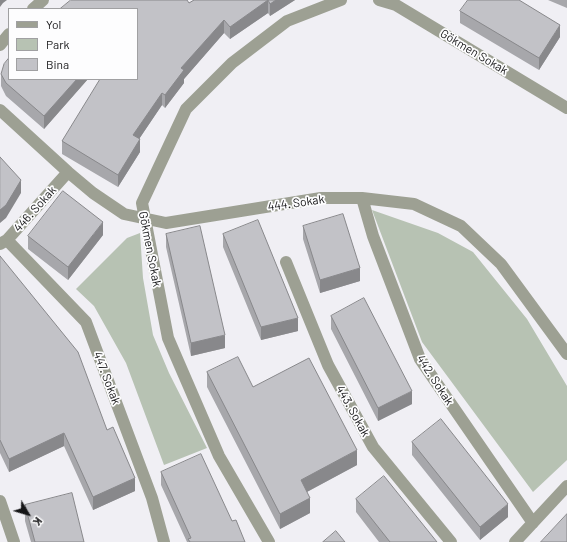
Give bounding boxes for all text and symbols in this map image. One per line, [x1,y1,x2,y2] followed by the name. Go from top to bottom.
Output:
[8,8,138,80] legend
[46,17,61,31] text: Yol
[438,26,510,78] street label: Gökmen Sokak
[46,37,70,51] text: Park
[46,57,69,71] text: Bina
[11,183,59,235] street label: 446. Sokak
[267,192,325,214] street label: 444. Sokak
[136,210,164,288] street label: Gökmen Sokak
[90,350,124,406] street label: 447. Sokak
[413,352,457,408] street label: 442. Sokak
[333,383,373,439] street label: 443. Sokak
[8,494,48,534] north arrow
[31,515,45,528] text: K

